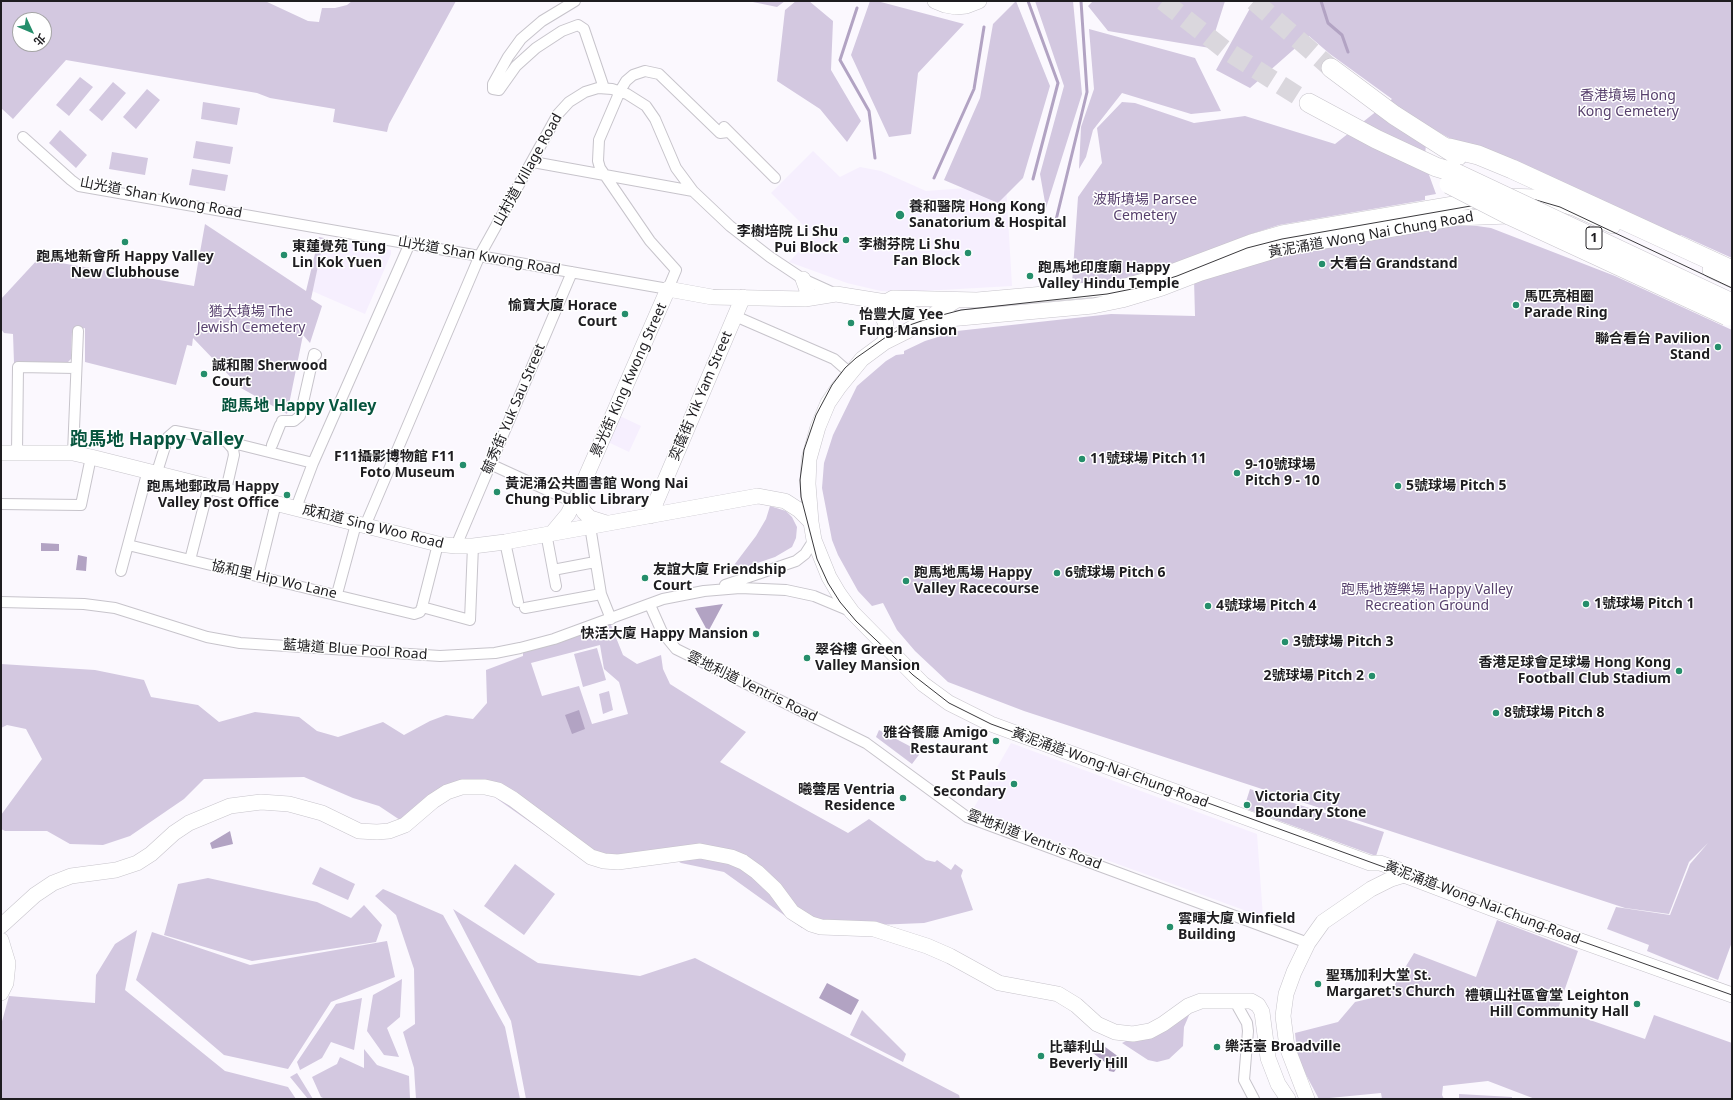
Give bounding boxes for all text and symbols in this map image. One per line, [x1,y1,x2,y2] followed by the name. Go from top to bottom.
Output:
[12,12,52,52] north arrow
[31,31,49,49] text: 北
[1577,88,1679,120] park label: 香港墳場 Hong Kong Cemetery
[490,111,566,229] street label: 山村道 Village Road
[79,174,243,222] street label: 山光道 Shan Kwong Road
[1093,192,1197,224] park label: 波斯墳場 Parsee Cemetery
[909,199,1067,232] place label: 養和醫院 Hong Kong Sanatorium & Hospital
[894,209,906,221] marker: 養和醫院 Hong Kong Sanatorium & Hospital
[1267,209,1475,261] street label: 黃泥涌道 Wong Nai Chung Road
[737,224,838,256] place label: 李樹培院 Li Shu Pui Block
[1586,227,1602,249] road number: 1
[396,233,562,279] street label: 山光道 Shan Kwong Road
[841,235,851,245] marker: 李樹培院 Li Shu Pui Block
[120,237,130,247] marker: 跑馬地新會所 Happy Valley New Clubhouse
[859,237,960,270] place label: 李樹芬院 Li Shu Fan Block
[292,239,386,272] place label: 東蓮覺苑 Tung Lin Kok Yuen
[963,248,973,258] marker: 李樹芬院 Li Shu Fan Block
[36,249,214,282] place label: 跑馬地新會所 Happy Valley New Clubhouse
[279,250,289,260] marker: 東蓮覺苑 Tung Lin Kok Yuen
[1330,256,1458,272] place label: 大看台 Grandstand
[1317,259,1327,269] marker: 大看台 Grandstand
[1038,260,1179,292] place label: 跑馬地印度廟 Happy Valley Hindu Temple
[1025,271,1035,281] marker: 跑馬地印度廟 Happy Valley Hindu Temple
[1524,289,1608,322] place label: 馬匹亮相圈 Parade Ring
[508,298,617,330] place label: 愉寶大廈 Horace Court
[587,300,671,460] street label: 景光街 King Kwong Street
[1511,300,1521,310] marker: 馬匹亮相圈 Parade Ring
[197,304,305,336] park label: 猶太墳場 The Jewish Cemetery
[859,307,957,340] place label: 怡豐大廈 Yee Fung Mansion
[620,309,630,319] marker: 愉寶大廈 Horace Court
[846,318,856,328] marker: 怡豐大廈 Yee Fung Mansion
[666,329,736,463] street label: 奕蔭街 Yik Yam Street
[1595,331,1710,364] place label: 聯合看台 Pavilion Stand
[479,341,549,477] street label: 毓秀街 Yuk Sau Street
[1713,342,1723,352] marker: 聯合看台 Pavilion Stand
[212,358,327,390] place label: 誠和閣 Sherwood Court
[199,369,209,379] marker: 誠和閣 Sherwood Court
[222,396,376,416] district label: 跑馬地 Happy Valley
[70,429,244,451] district label: 跑馬地 Happy Valley
[334,449,455,482] place label: F11攝影博物館 F11 Foto Museum
[1090,451,1207,467] place label: 11號球場 Pitch 11
[1077,454,1087,464] marker: 11號球場 Pitch 11
[1245,457,1320,490] place label: 9-10號球場 Pitch 9 - 10
[458,460,468,470] marker: F11攝影博物館 F11 Foto Museum
[1232,468,1242,478] marker: 9-10號球場 Pitch 9 - 10
[505,476,688,508] place label: 黃泥涌公共圖書館 Wong Nai Chung Public Library
[1406,478,1507,494] place label: 5號球場 Pitch 5
[147,479,279,512] place label: 跑馬地郵政局 Happy Valley Post Office
[1393,481,1403,491] marker: 5號球場 Pitch 5
[492,487,502,497] marker: 黃泥涌公共圖書館 Wong Nai Chung Public Library
[282,490,292,500] marker: 跑馬地郵政局 Happy Valley Post Office
[301,501,445,553] street label: 成和道 Sing Woo Road
[210,557,338,603] street label: 協和里 Hip Wo Lane
[653,562,786,594] place label: 友誼大廈 Friendship Court
[914,565,1039,598] place label: 跑馬地馬場 Happy Valley Racecourse
[1065,565,1166,581] place label: 6號球場 Pitch 6
[1052,568,1062,578] marker: 6號球場 Pitch 6
[640,573,650,583] marker: 友誼大廈 Friendship Court
[901,576,911,586] marker: 跑馬地馬場 Happy Valley Racecourse
[1341,582,1513,614] park label: 跑馬地遊樂場 Happy Valley Recreation Ground
[1594,596,1695,612] place label: 1號球場 Pitch 1
[1216,598,1317,614] place label: 4號球場 Pitch 4
[1581,599,1591,609] marker: 1號球場 Pitch 1
[1203,601,1213,611] marker: 4號球場 Pitch 4
[580,626,748,642] place label: 快活大廈 Happy Mansion
[751,629,761,639] marker: 快活大廈 Happy Mansion
[1293,634,1394,650] place label: 3號球場 Pitch 3
[282,637,428,663] street label: 藍塘道 Blue Pool Road
[1280,637,1290,647] marker: 3號球場 Pitch 3
[815,642,920,674] place label: 翠谷樓 Green Valley Mansion
[684,648,820,726] street label: 雲地利道 Ventris Road
[802,653,812,663] marker: 翠谷樓 Green Valley Mansion
[1478,655,1671,688] place label: 香港足球會足球場 Hong Kong Football Club Stadium
[1674,666,1684,676] marker: 香港足球會足球場 Hong Kong Football Club Stadium
[1263,668,1364,684] place label: 2號球場 Pitch 2
[1367,671,1377,681] marker: 2號球場 Pitch 2
[1504,705,1605,721] place label: 8號球場 Pitch 8
[1491,708,1501,718] marker: 8號球場 Pitch 8
[883,725,988,758] place label: 雅谷餐廳 Amigo Restaurant
[1009,725,1211,811] street label: 黃泥涌道 Wong Nai Chung Road
[991,736,1001,746] marker: 雅谷餐廳 Amigo Restaurant
[933,768,1006,800] place label: St Pauls Secondary
[1009,779,1019,789] marker: St Pauls Secondary
[798,782,895,814] place label: 曦蕓居 Ventria Residence
[1255,789,1366,822] place label: Victoria City Boundary Stone
[898,793,908,803] marker: 曦蕓居 Ventria Residence
[1242,800,1252,810] marker: Victoria City Boundary Stone
[964,807,1104,873] street label: 雲地利道 Ventris Road
[1382,858,1582,948] street label: 黃泥涌道 Wong Nai Chung Road
[1178,911,1295,944] place label: 雲暉大廈 Winfield Building
[1165,922,1175,932] marker: 雲暉大廈 Winfield Building
[1326,968,1455,1000] place label: 聖瑪加利大堂 St. Margaret's Church
[1313,979,1323,989] marker: 聖瑪加利大堂 St. Margaret's Church
[1465,988,1629,1020] place label: 禮頓山社區會堂 Leighton Hill Community Hall
[1632,999,1642,1009] marker: 禮頓山社區會堂 Leighton Hill Community Hall
[1225,1039,1341,1055] place label: 樂活臺 Broadville
[1049,1040,1128,1072] place label: 比華利山 Beverly Hill
[1212,1042,1222,1052] marker: 樂活臺 Broadville
[1036,1051,1046,1061] marker: 比華利山 Beverly Hill

